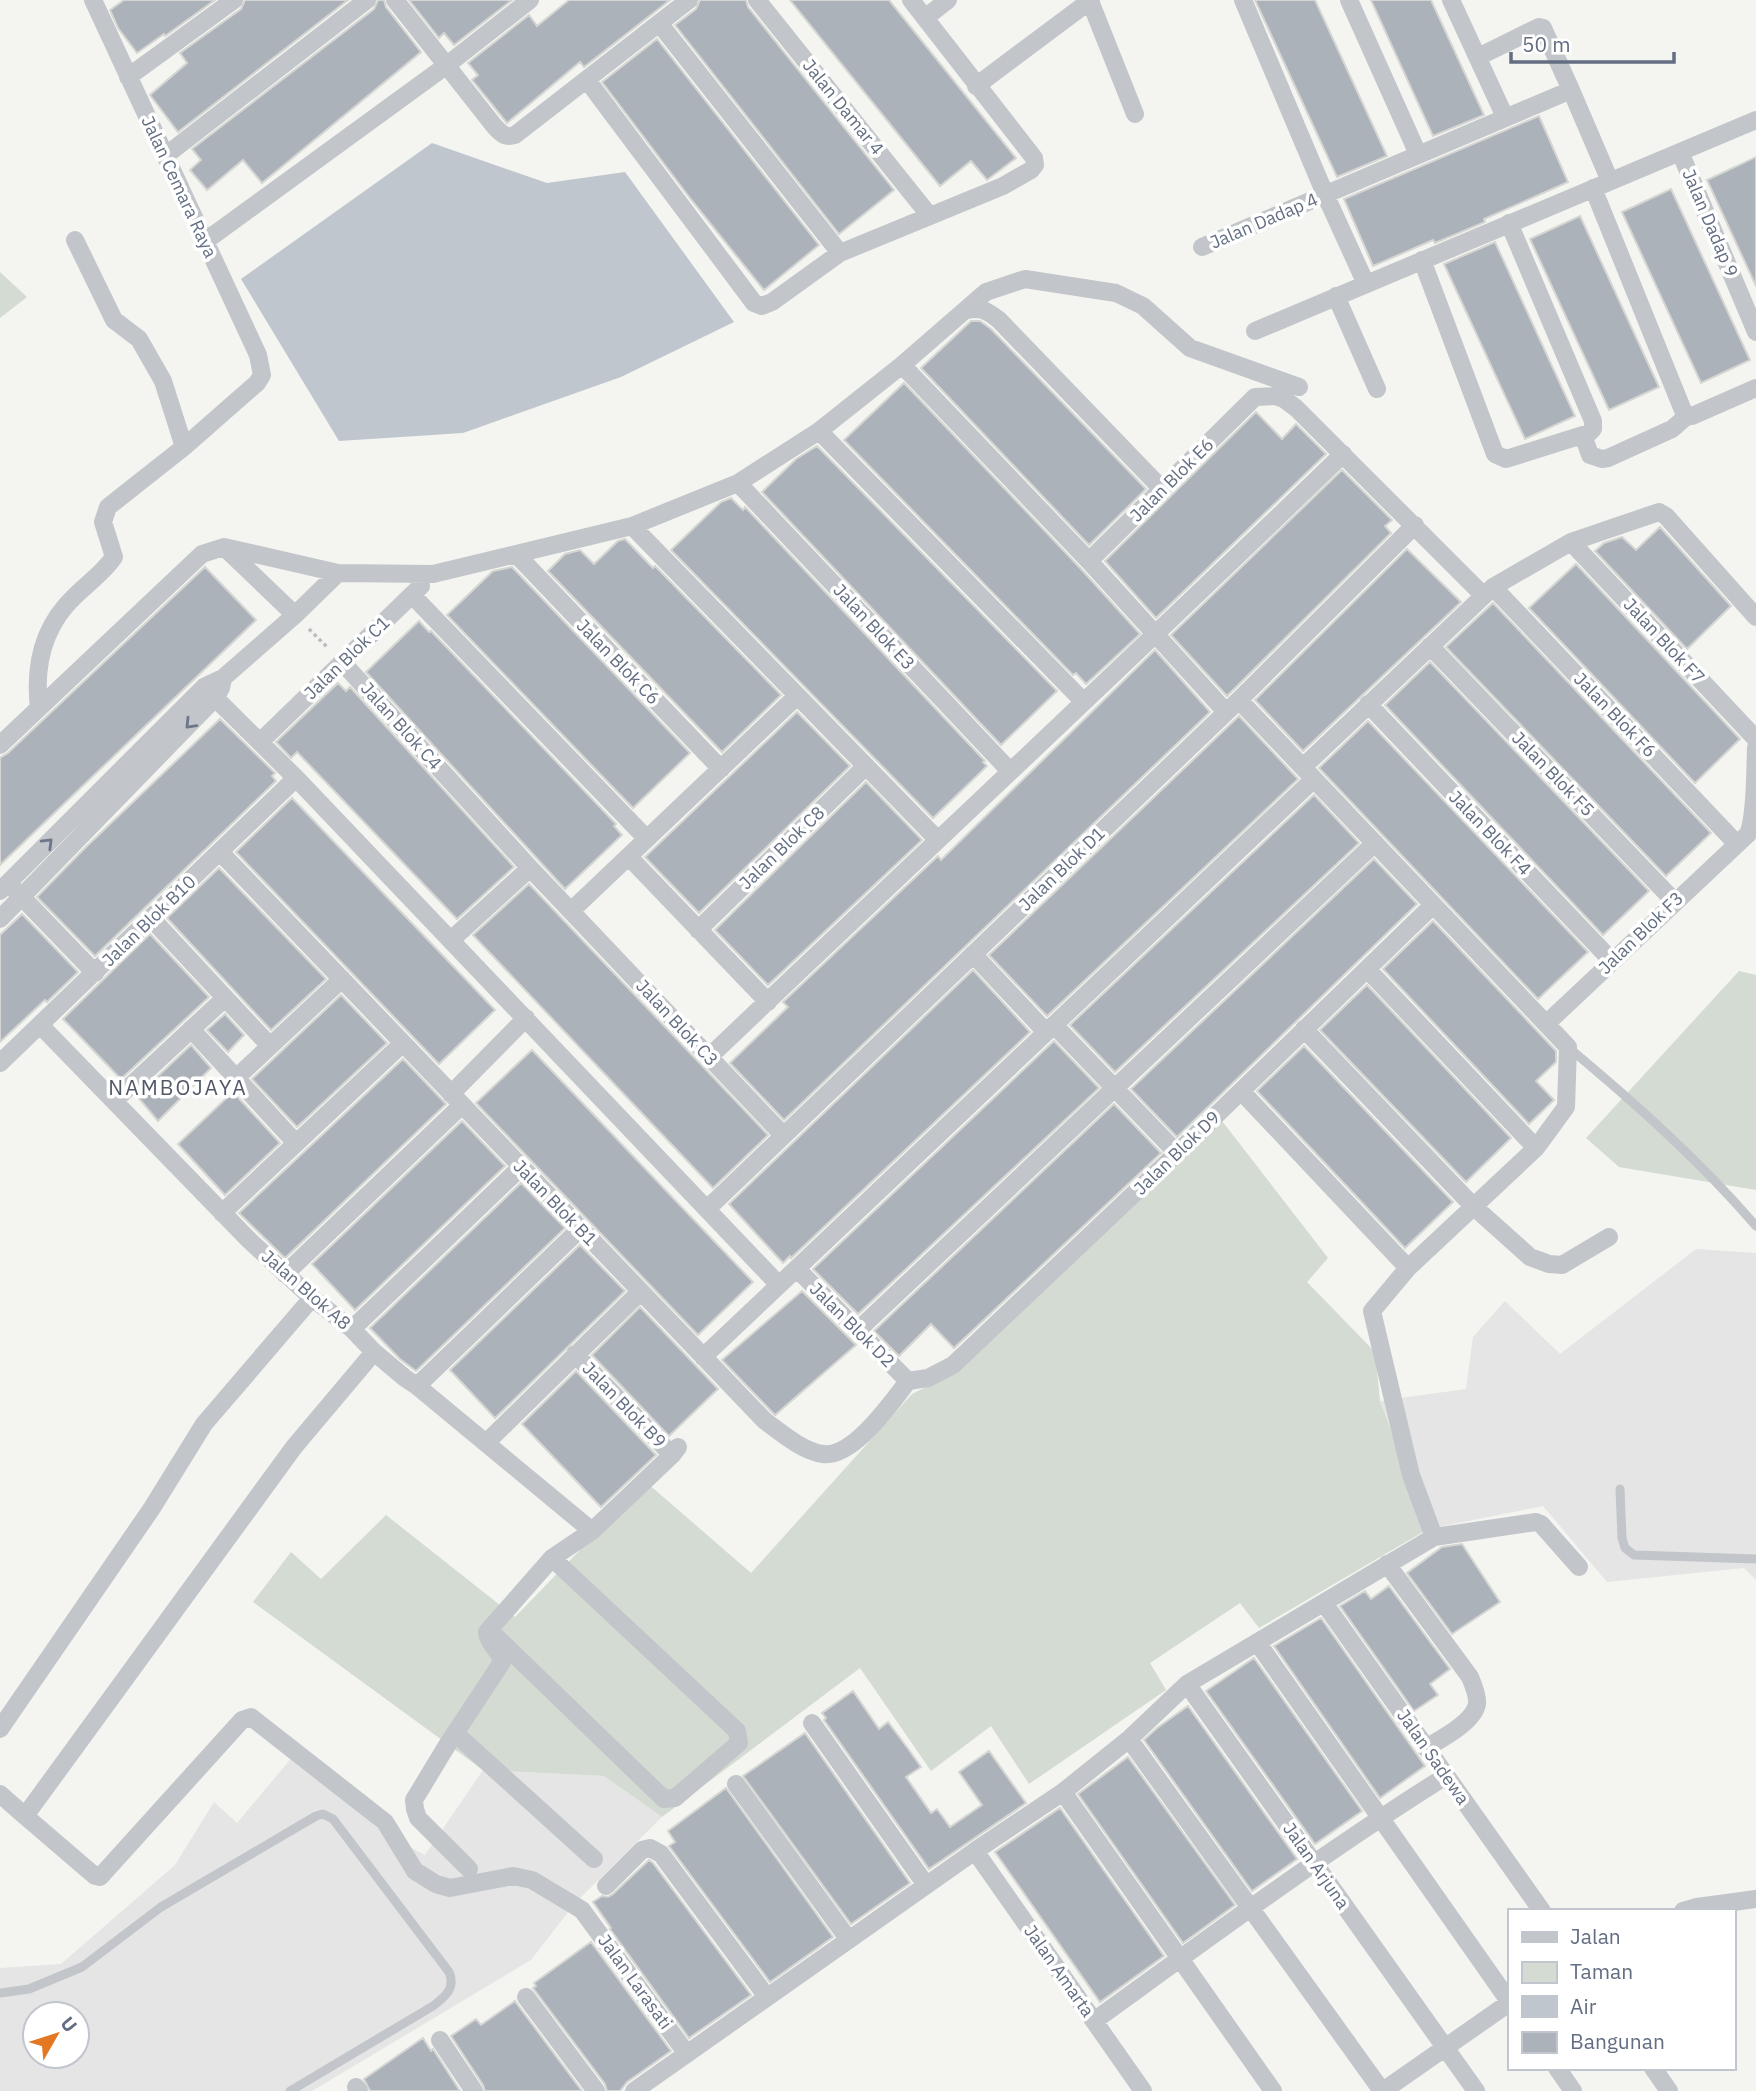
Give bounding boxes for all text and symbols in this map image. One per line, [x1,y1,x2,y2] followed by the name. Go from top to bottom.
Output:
[1511,21,1674,65] scale bar
[1522,30,1571,58] text: 50 m
[798,54,889,159] street label: Jalan Damar 4
[137,112,223,262] street label: Jalan Cemara Raya
[1677,165,1744,280] street label: Jalan Dadap 9
[1206,187,1321,254] street label: Jalan Dadap 4
[1125,433,1219,527] street label: Jalan Blok E6
[829,579,920,675] street label: Jalan Blok E3
[1619,593,1710,688] street label: Jalan Blok F7
[299,611,394,704] street label: Jalan Blok C1
[572,614,665,709] street label: Jalan Blok C6
[1569,667,1662,762] street label: Jalan Blok F6
[356,677,447,774] street label: Jalan Blok C4
[186,716,199,729] one-way arrow
[1507,726,1600,821] street label: Jalan Blok F5
[1444,785,1537,880] street label: Jalan Blok F4
[734,801,829,894] street label: Jalan Blok C8
[1014,822,1110,916] street label: Jalan Blok D1
[40,839,53,852] one-way arrow
[97,870,200,971] street label: Jalan Blok B10
[1593,886,1688,979] street label: Jalan Blok F3
[631,975,723,1071] street label: Jalan Blok C3
[108,1073,248,1101] district label: NAMBOJAYA
[1129,1106,1225,1200] street label: Jalan Blok D9
[509,1155,602,1250] street label: Jalan Blok B1
[257,1245,356,1335] street label: Jalan Blok A8
[805,1277,900,1372] street label: Jalan Blok D2
[578,1357,671,1452] street label: Jalan Blok B9
[1392,1705,1475,1809] street label: Jalan Sadewa
[1278,1818,1355,1914] street label: Jalan Arjuna
[1508,1909,1735,2070] legend
[1019,1920,1100,2022] street label: Jalan Amarta
[1570,1922,1621,1950] text: Jalan
[593,1930,678,2034] street label: Jalan Larasati
[1570,1957,1633,1985] text: Taman
[1570,1992,1597,2020] text: Air
[21,2000,91,2070] north arrow
[56,2012,83,2037] text: U
[1570,2027,1665,2055] text: Bangunan

